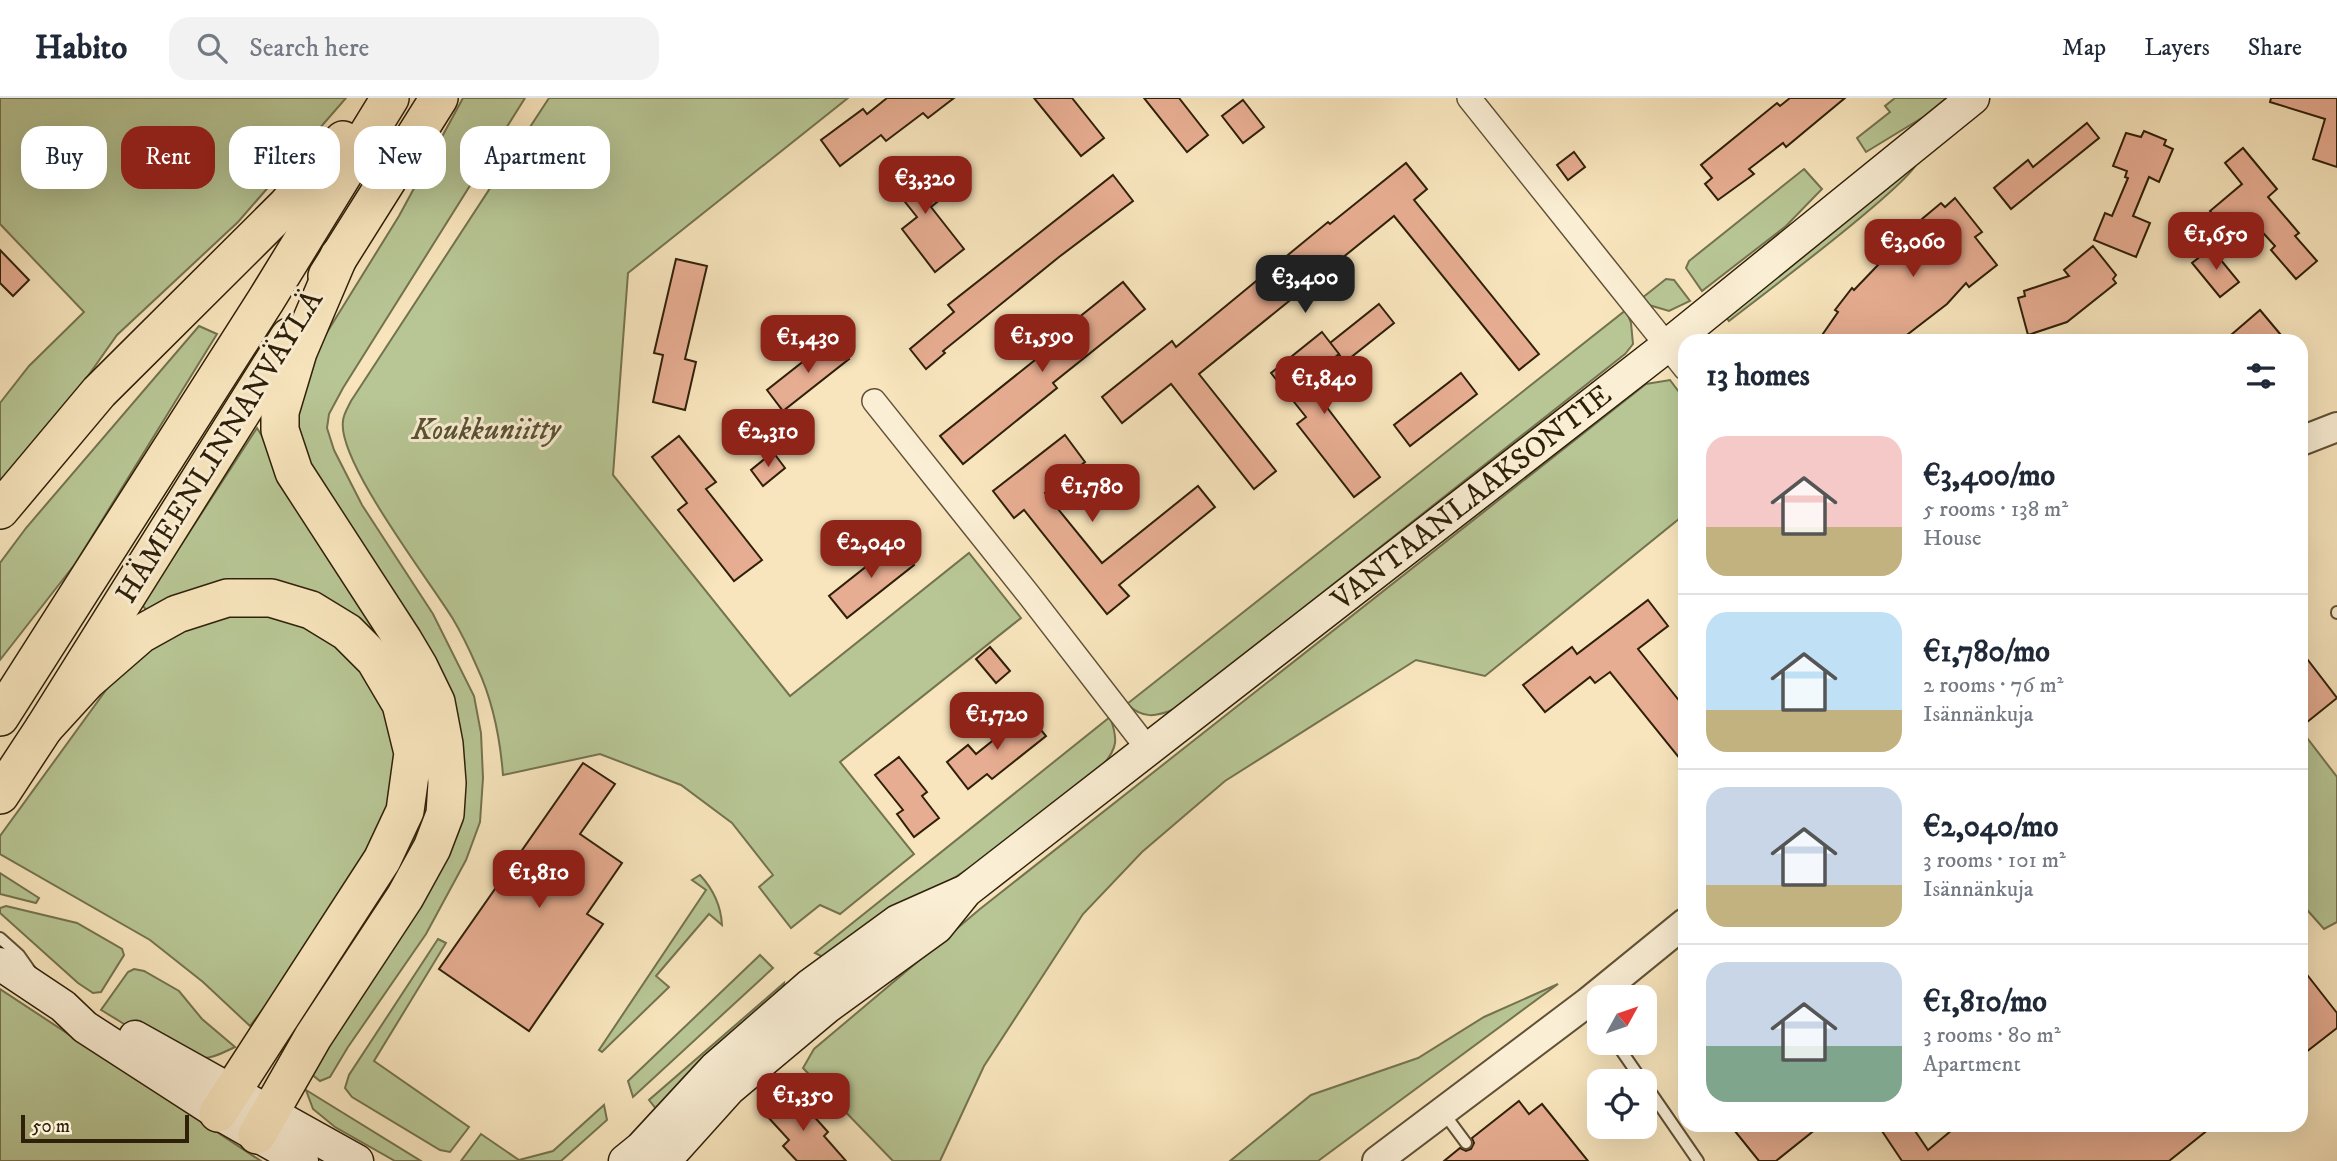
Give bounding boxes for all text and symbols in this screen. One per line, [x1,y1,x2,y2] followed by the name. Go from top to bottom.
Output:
[169,17,659,80] search box
[35,28,127,69] text: Habito
[193,29,231,67] icon: search
[249,32,369,65] text: Search here
[2062,33,2106,63] text: Map
[2144,33,2210,63] text: Layers
[2248,33,2302,63] text: Share
[21,126,107,189] chip: Buy
[121,126,215,189] chip: Rent
[229,126,340,189] chip: Filters
[354,126,446,189] chip: New
[460,126,610,189] chip: Apartment
[868,156,982,216] pin: €3,320
[895,164,955,193] text: €3,320
[2159,212,2273,272] pin: €1,650
[1856,220,1970,279] pin: €3,060
[2184,220,2248,249] text: €1,650
[1881,227,1945,256] text: €3,060
[1248,256,1362,315] pin: €3,400
[1272,263,1338,292] text: €3,400
[108,282,332,610] street label: HÄMEENLINNANVÄYLÄ
[985,314,1099,374] pin: €1,590
[751,316,865,375] pin: €1,430
[1010,322,1074,351] text: €1,590
[777,323,839,352] text: €1,430
[1267,356,1381,416] pin: €1,840
[2242,357,2280,395] icon: filters
[1706,358,1810,395] text: 13 homes
[1291,364,1357,393] text: €1,840
[1324,377,1619,619] street label: VANTAANLAAKSONTIE
[711,410,825,469] pin: €2,310
[411,412,563,449] park label: Koukkuniitty
[738,417,798,446] text: €2,310
[1923,458,2055,495] text: €3,400/mo
[1035,464,1149,524] pin: €1,780
[1762,464,1846,548] icon: home
[1061,472,1123,501] text: €1,780
[1923,495,2068,524] text: 5 rooms · 138 m²
[814,520,928,580] pin: €2,040
[1923,524,1981,553] text: House
[836,528,906,557] text: €2,040
[1923,634,2050,671] text: €1,780/mo
[1762,640,1846,724] icon: home
[1923,671,2063,700] text: 2 rooms · 76 m²
[940,692,1054,752] pin: €1,720
[966,700,1028,729] text: €1,720
[1923,700,2033,729] text: Isännänkuja
[1923,809,2058,846] text: €2,040/mo
[1762,815,1846,899] icon: home
[1923,846,2066,875] text: 3 rooms · 101 m²
[482,850,596,910] pin: €1,810
[509,858,569,887] text: €1,810
[1923,875,2033,904] text: Isännänkuja
[1923,984,2047,1021] text: €1,810/mo
[1587,985,1657,1055] north arrow
[1587,985,1657,1139] map controls
[1762,990,1846,1074] icon: home
[1923,1021,2061,1050] text: 3 rooms · 80 m²
[1923,1050,2021,1079] text: Apartment
[1587,1069,1657,1139] button: locate
[746,1074,860,1133] pin: €1,350
[773,1081,833,1110] text: €1,350
[21,1112,189,1144] scale bar
[32,1115,70,1138] text: 50 m

